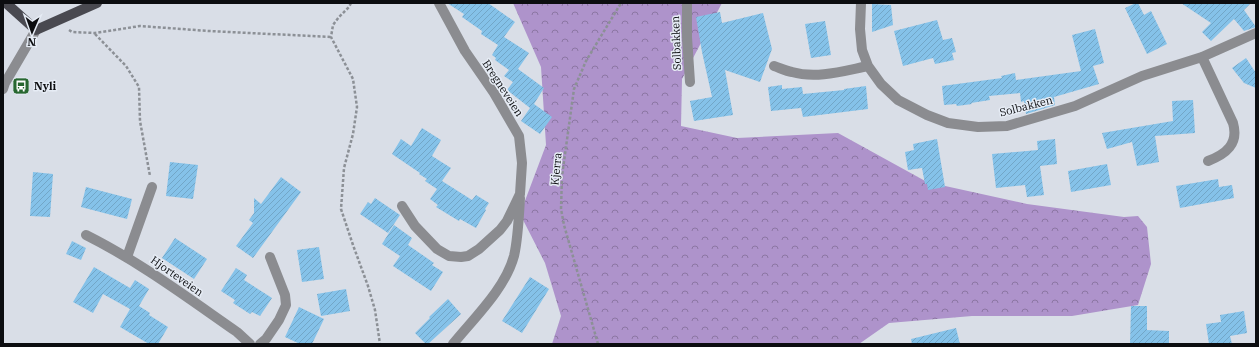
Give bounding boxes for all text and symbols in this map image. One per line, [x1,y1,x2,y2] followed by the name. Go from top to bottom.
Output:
[12,12,52,52] north arrow
[668,16,684,70] street label: Solbakken
[27,35,36,49] text: N
[479,57,527,119] street label: Bregneveien
[11,76,31,96] bus stop icon: Nyli
[34,79,57,93] place label: Nyli
[998,93,1054,119] street label: Solbakken
[547,152,565,186] street label: Kjerra
[148,253,206,299] street label: Hjorteveien

